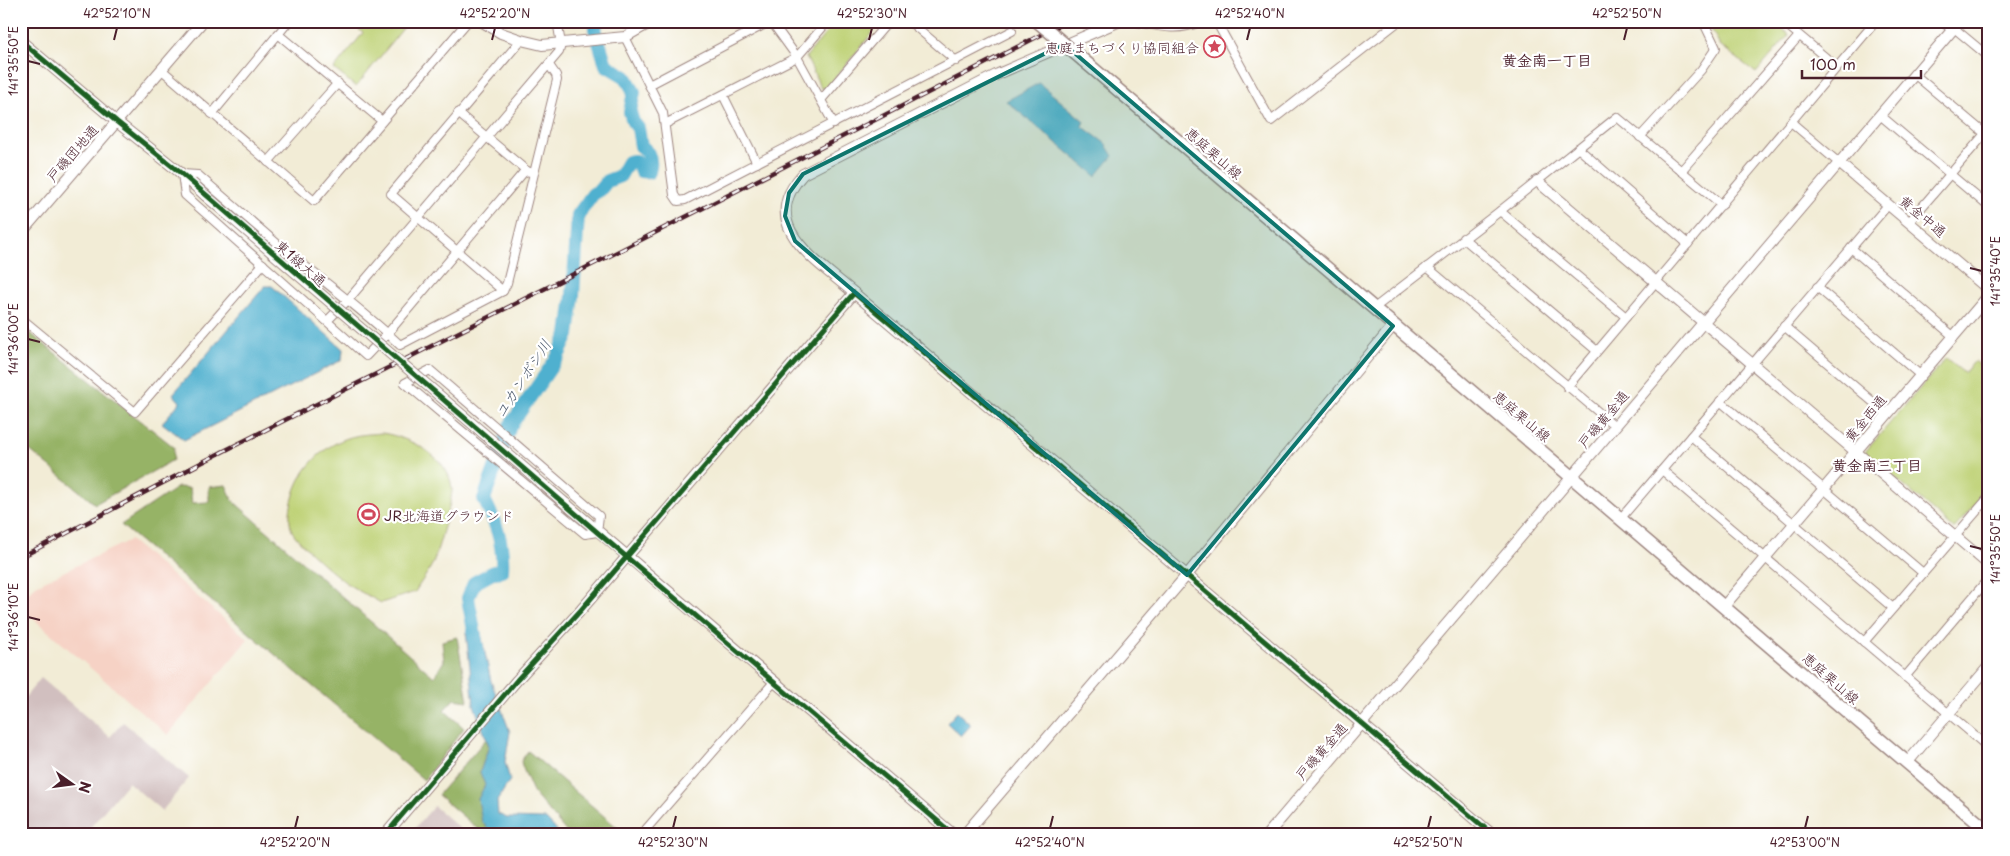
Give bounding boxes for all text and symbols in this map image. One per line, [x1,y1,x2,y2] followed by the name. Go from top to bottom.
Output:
[83,4,151,22] text: 42°52'10"N
[460,4,530,22] text: 42°52'20"N
[837,4,907,22] text: 42°52'30"N
[1215,4,1285,22] text: 42°52'40"N
[1592,4,1662,22] text: 42°52'50"N
[4,26,22,96] text: 141°35'50"E
[1203,35,1227,59] place icon: 恵庭まちづくり協同組合
[1045,37,1199,58] place label: 恵庭まちづくり協同組合
[1502,48,1592,71] district label: 黄金南一丁目
[1802,48,1921,80] scale bar
[1810,52,1856,75] text: 100 m
[41,120,103,186] street label: 戸磯団地通
[1181,122,1247,184] street label: 恵庭栗山線
[1895,190,1951,242] street label: 黄金中通
[271,235,331,291] street label: 東1線大通
[1986,236,2004,306] text: 141°35'40"E
[4,303,22,375] text: 141°36'00"E
[488,334,556,422] water label: ユカンボシ川
[1488,385,1556,447] street label: 恵庭栗山線
[1572,385,1634,453] street label: 戸磯黄金通
[1839,390,1891,446] street label: 黄金西通
[1832,453,1922,476] district label: 黄金南三丁目
[356,503,380,527] sports icon: JR北海道グラウンド
[384,505,514,526] place label: JR北海道グラウンド
[1986,514,2004,584] text: 141°35'50"E
[4,583,22,651] text: 141°36'10"E
[1798,647,1864,709] street label: 恵庭栗山線
[1290,718,1352,784] street label: 戸磯黄金通
[48,758,98,808] north arrow
[74,779,97,795] text: N
[260,833,330,851] text: 42°52'20"N
[638,833,708,851] text: 42°52'30"N
[1015,833,1085,851] text: 42°52'40"N
[1393,833,1463,851] text: 42°52'50"N
[1770,833,1840,851] text: 42°53'00"N

